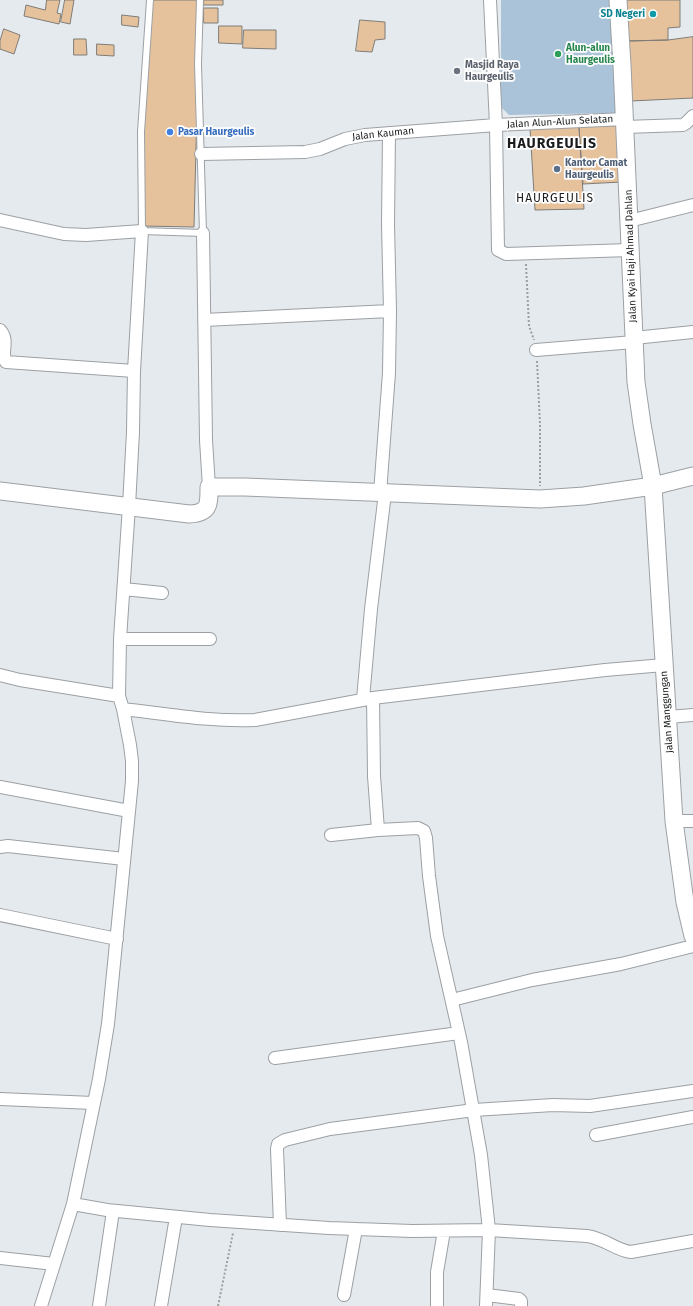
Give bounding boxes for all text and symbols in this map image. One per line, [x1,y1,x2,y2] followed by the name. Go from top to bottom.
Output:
[601,8,645,20] place label: SD Negeri
[648,9,658,19] marker: SD Negeri
[566,42,615,66] place label: Alun-alun Haurgeulis
[553,49,563,59] marker: Alun-alun Haurgeulis
[465,59,519,82] place label: Masjid Raya Haurgeulis
[452,66,462,76] marker: Masjid Raya Haurgeulis
[506,113,614,131] street label: Jalan Alun-Alun Selatan
[351,125,415,143] street label: Jalan Kauman
[178,126,254,138] place label: Pasar Haurgeulis
[165,127,175,137] marker: Pasar Haurgeulis
[507,136,597,152] district label: HAURGEULIS
[565,157,627,180] place label: Kantor Camat Haurgeulis
[552,164,562,174] marker: Kantor Camat Haurgeulis
[623,189,639,323] street label: Jalan Kyai Haji Ahmad Dahlan
[516,192,594,206] district label: HAURGEULIS
[658,670,676,754] street label: Jalan Manggungan

